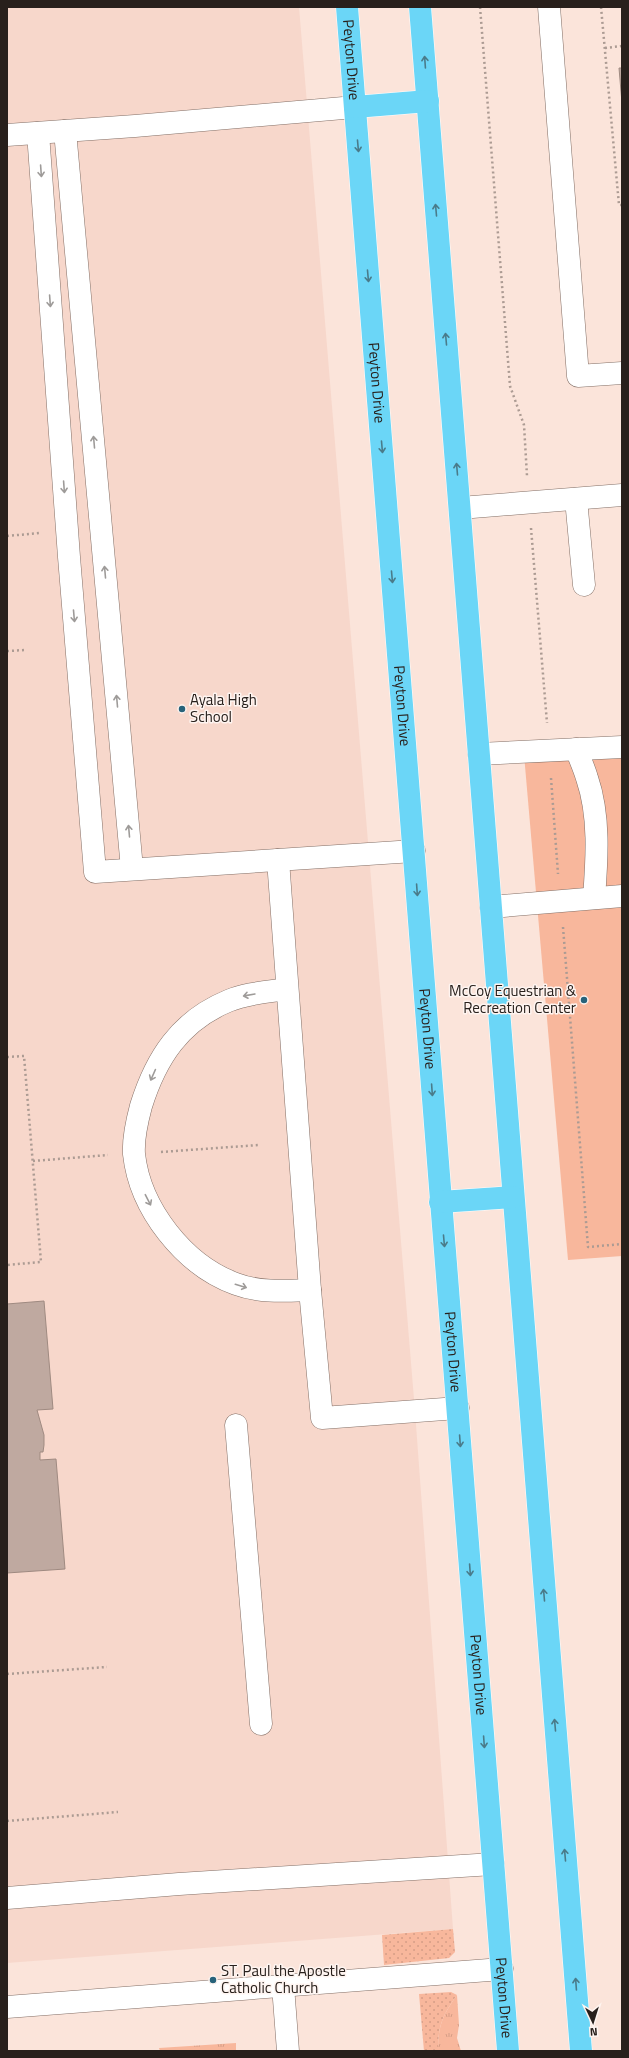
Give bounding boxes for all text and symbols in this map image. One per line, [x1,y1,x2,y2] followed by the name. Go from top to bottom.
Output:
[337,19,366,101] street label: Peyton Drive
[421,56,428,69] one-way arrow
[354,139,361,152] one-way arrow
[37,164,44,177] one-way arrow
[433,204,440,217] one-way arrow
[365,269,372,282] one-way arrow
[47,294,54,307] one-way arrow
[443,333,450,346] one-way arrow
[362,342,392,424] street label: Peyton Drive
[90,436,97,449] one-way arrow
[378,440,385,453] one-way arrow
[453,463,460,476] one-way arrow
[60,480,67,493] one-way arrow
[102,566,109,579] one-way arrow
[389,570,396,583] one-way arrow
[70,609,77,622] one-way arrow
[388,665,417,747] street label: Peyton Drive
[190,688,257,728] place label: Ayala High School
[113,695,121,708] one-way arrow
[177,704,187,714] marker: Ayala High School
[125,825,132,838] one-way arrow
[413,883,420,896] one-way arrow
[449,979,577,1019] place label: McCoy Equestrian & Recreation Center
[413,988,443,1070] street label: Peyton Drive
[243,991,256,999] one-way arrow
[579,995,589,1005] marker: McCoy Equestrian & Recreation Center
[148,1068,156,1080] one-way arrow
[428,1083,435,1096] one-way arrow
[145,1193,153,1205] one-way arrow
[440,1234,447,1247] one-way arrow
[234,1283,247,1290] one-way arrow
[439,1311,468,1393] street label: Peyton Drive
[457,1434,464,1447] one-way arrow
[467,1563,474,1576] one-way arrow
[541,1589,548,1602] one-way arrow
[464,1634,494,1716] street label: Peyton Drive
[551,1719,559,1732] one-way arrow
[480,1735,487,1748] one-way arrow
[562,1849,569,1862] one-way arrow
[490,1957,519,2039] street label: Peyton Drive
[221,1959,346,1999] place label: ST. Paul the Apostle Catholic Church
[208,1975,218,1985] marker: ST. Paul the Apostle Catholic Church
[572,1978,579,1991] one-way arrow
[573,2002,613,2042] north arrow
[589,2024,598,2040] text: N

